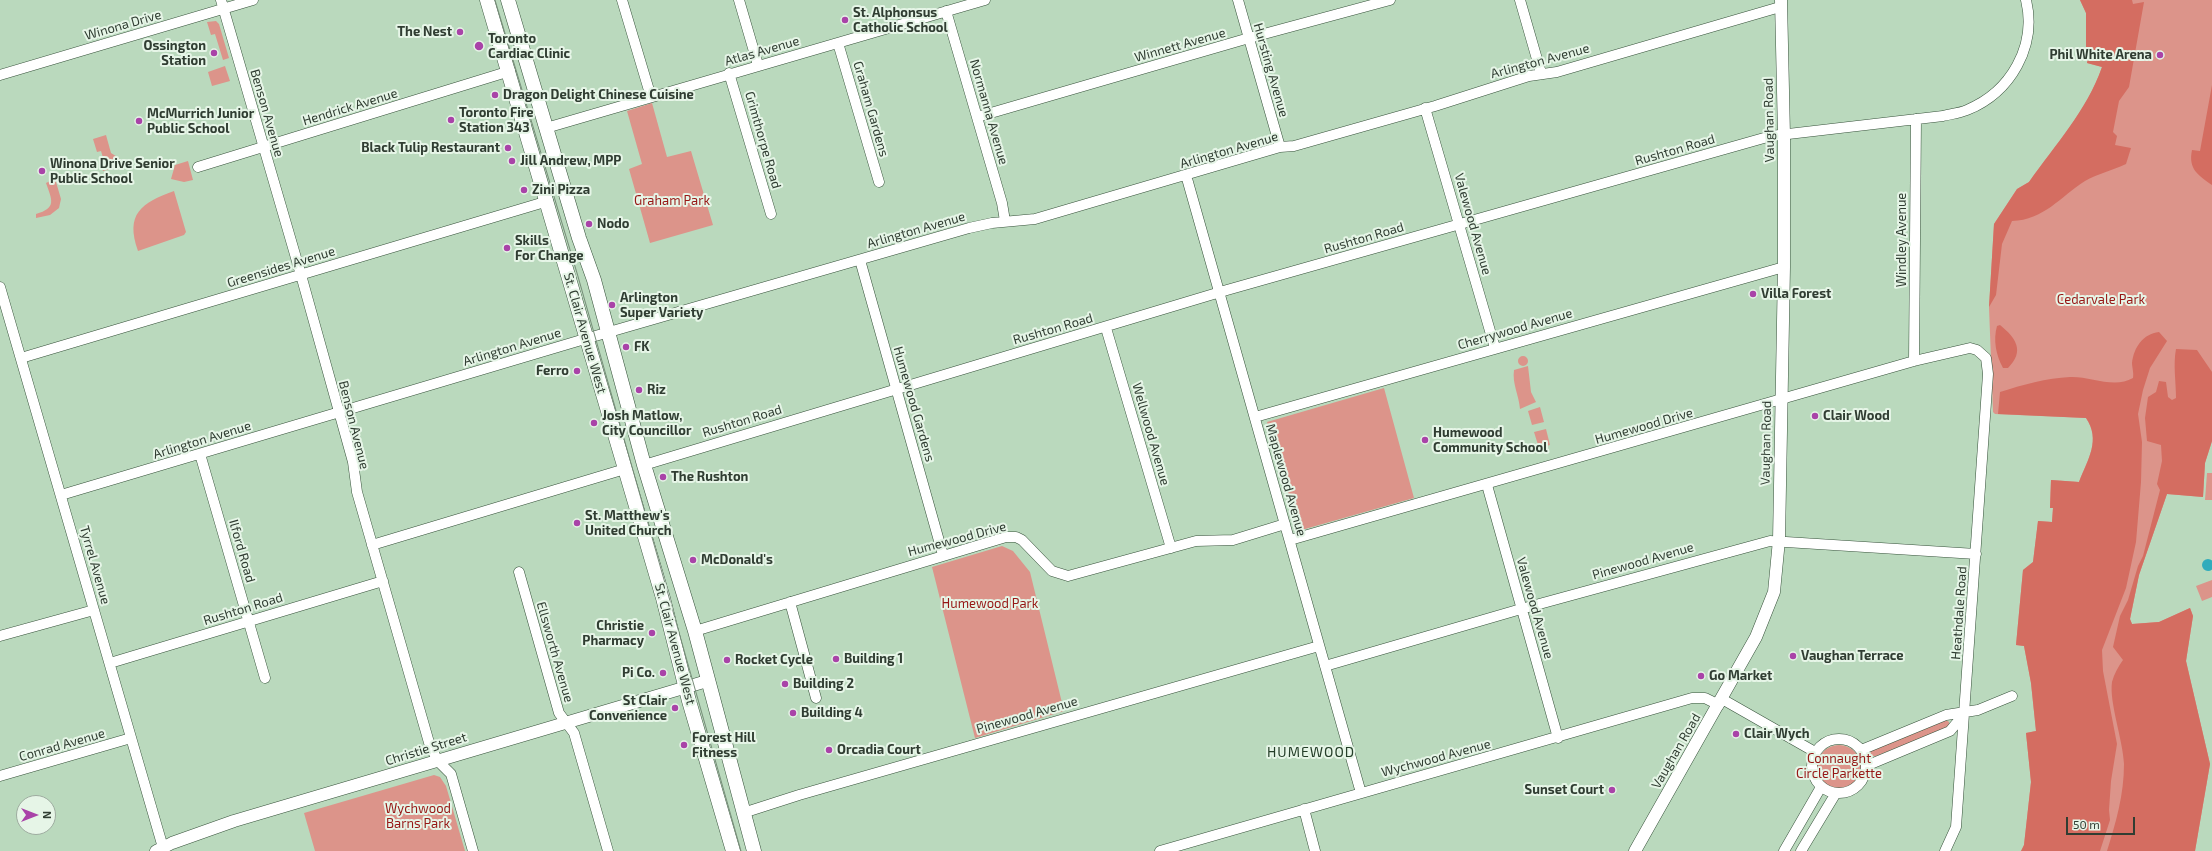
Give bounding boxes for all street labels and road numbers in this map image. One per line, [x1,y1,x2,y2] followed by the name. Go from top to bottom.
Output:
[83,7,163,43] street label: Winona Drive
[1250,21,1292,119] street label: Hursting Avenue
[1133,25,1227,65] street label: Winnett Avenue
[723,33,801,69] street label: Atlas Avenue
[1489,40,1591,82] street label: Arlington Avenue
[966,57,1012,167] street label: Normanna Avenue
[850,60,892,158] street label: Graham Gardens
[247,67,287,159] street label: Benson Avenue
[1760,78,1778,162] street label: Vaughan Road
[301,85,399,129] street label: Hendrick Avenue
[742,90,784,190] street label: Grimthorpe Road
[1178,129,1280,171] street label: Arlington Avenue
[1633,131,1717,169] street label: Rushton Road
[1451,171,1495,277] street label: Valewood Avenue
[1894,193,1910,287] street label: Windley Avenue
[865,209,967,251] street label: Arlington Avenue
[1322,219,1406,257] street label: Rushton Road
[225,243,337,291] street label: Greensides Avenue
[560,271,610,395] street label: St. Clair Avenue West
[1456,305,1574,353] street label: Cherrywood Avenue
[1011,310,1095,348] street label: Rushton Road
[461,325,563,369] street label: Arlington Avenue
[890,345,938,463] street label: Humewood Gardens
[335,379,373,471] street label: Benson Avenue
[1129,381,1173,487] street label: Wellwood Avenue
[1757,401,1775,485] street label: Vaughan Road
[700,402,784,440] street label: Rushton Road
[1593,405,1695,447] street label: Humewood Drive
[151,418,253,462] street label: Arlington Avenue
[1262,422,1310,538] street label: Maplewood Avenue
[226,518,258,584] street label: Ilford Road
[906,518,1008,560] street label: Humewood Drive
[76,524,114,606] street label: Tyrrel Avenue
[1590,539,1696,583] street label: Pinewood Avenue
[1513,555,1557,661] street label: Valewood Avenue
[1948,566,1970,660] street label: Heathdale Road
[651,582,699,706] street label: St. Clair Avenue West
[201,590,285,628] street label: Rushton Road
[533,600,577,704] street label: Ellsworth Avenue
[974,693,1080,737] street label: Pinewood Avenue
[1648,711,1704,791] street label: Vaughan Road
[17,725,107,765] street label: Conrad Avenue
[383,729,469,769] street label: Christie Street
[1380,736,1492,780] street label: Wychwood Avenue

